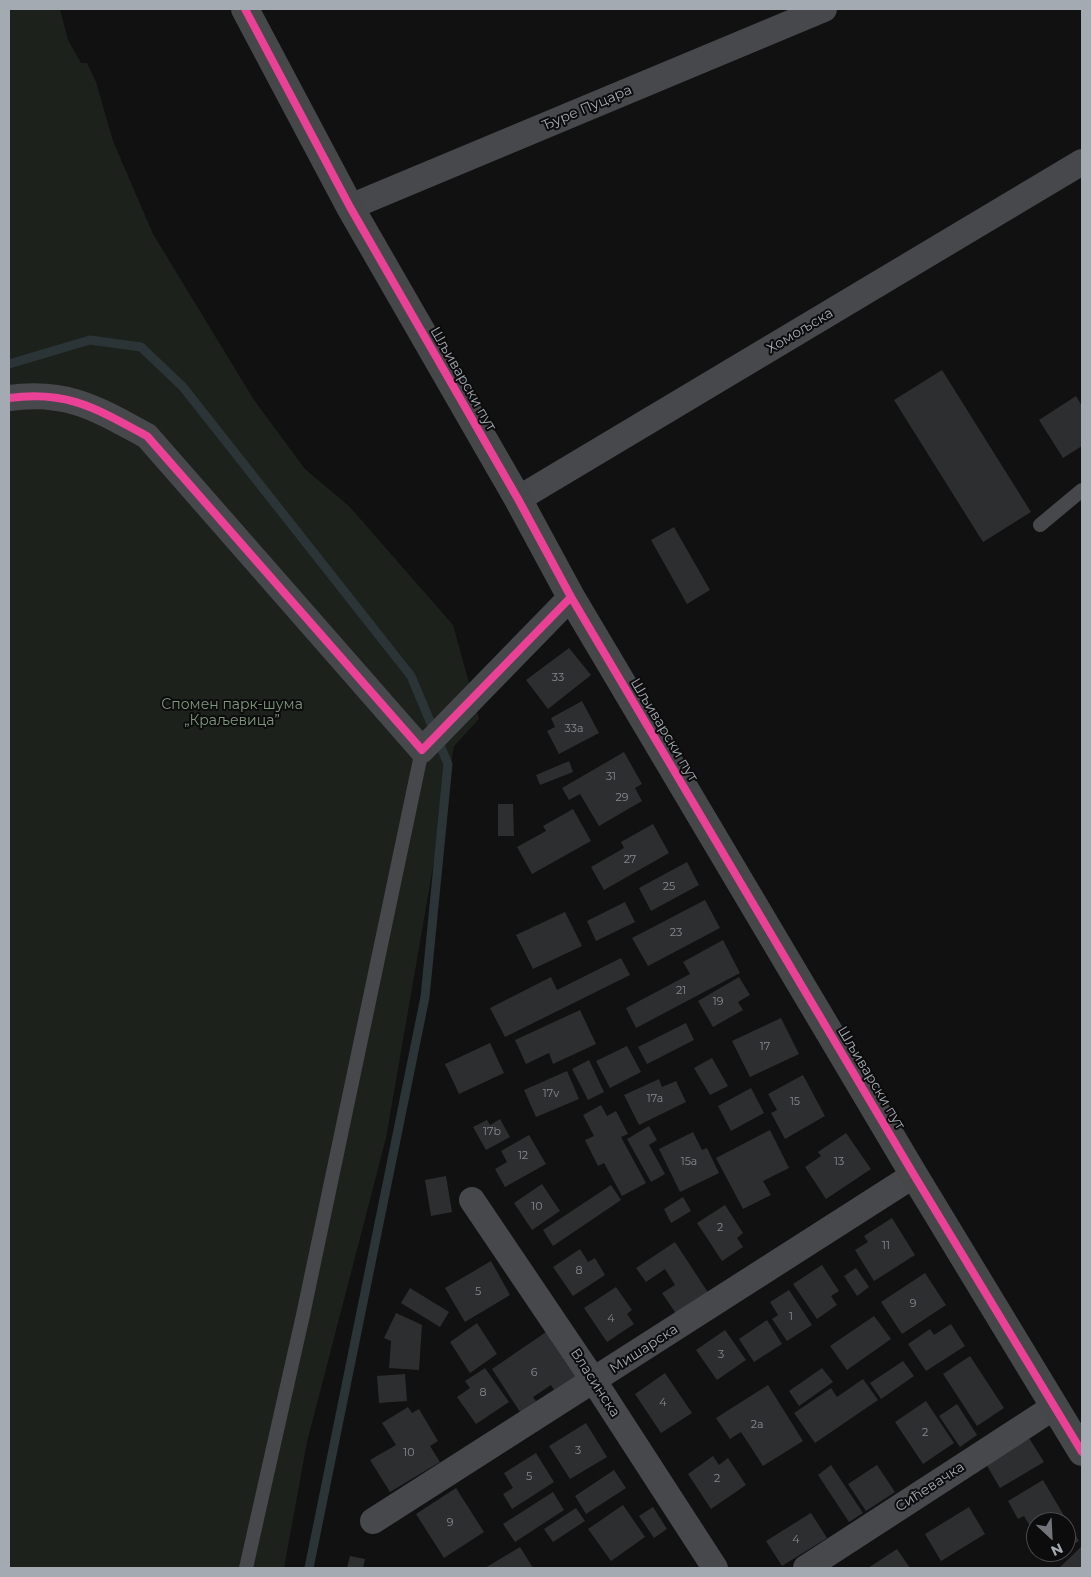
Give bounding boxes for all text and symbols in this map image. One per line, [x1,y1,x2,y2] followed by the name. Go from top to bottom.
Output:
[539,81,635,135] street label: Ђуре Пуцара
[764,305,836,357] street label: Хомољска
[426,324,500,434] street label: Шљиварски пут
[552,671,564,685] house number: 33
[627,675,701,785] street label: Шљиварски пут
[161,697,303,730] park label: Спомен парк-шума „Краљевица”
[565,722,583,736] house number: 33a
[606,770,616,784] house number: 31
[616,791,628,805] house number: 29
[624,853,636,867] house number: 27
[663,880,675,894] house number: 25
[670,926,682,940] house number: 23
[676,984,686,998] house number: 21
[713,995,723,1009] house number: 19
[834,1023,908,1133] street label: Шљиварски пут
[760,1040,770,1054] house number: 17
[543,1087,559,1101] house number: 17v
[647,1092,663,1106] house number: 17a
[790,1095,800,1109] house number: 15
[483,1125,501,1139] house number: 17b
[518,1149,528,1163] house number: 12
[681,1155,697,1169] house number: 15a
[834,1155,844,1169] house number: 13
[531,1200,543,1214] house number: 10
[717,1221,723,1235] house number: 2
[882,1239,890,1253] house number: 11
[575,1264,583,1278] house number: 8
[475,1285,481,1299] house number: 5
[910,1297,916,1311] house number: 9
[789,1310,793,1324] house number: 1
[607,1312,615,1326] house number: 4
[607,1321,681,1377] street label: Мишарска
[567,1346,623,1420] street label: Власинска
[718,1348,724,1362] house number: 3
[531,1366,537,1380] house number: 6
[479,1386,487,1400] house number: 8
[659,1396,667,1410] house number: 4
[751,1418,763,1432] house number: 2a
[922,1426,928,1440] house number: 2
[575,1444,581,1458] house number: 3
[403,1446,415,1460] house number: 10
[892,1458,968,1516] street label: Сићевачка
[526,1470,532,1484] house number: 5
[714,1472,720,1486] house number: 2
[1026,1512,1076,1562] north arrow
[447,1516,453,1530] house number: 9
[792,1533,800,1547] house number: 4
[1048,1539,1066,1560] text: N

